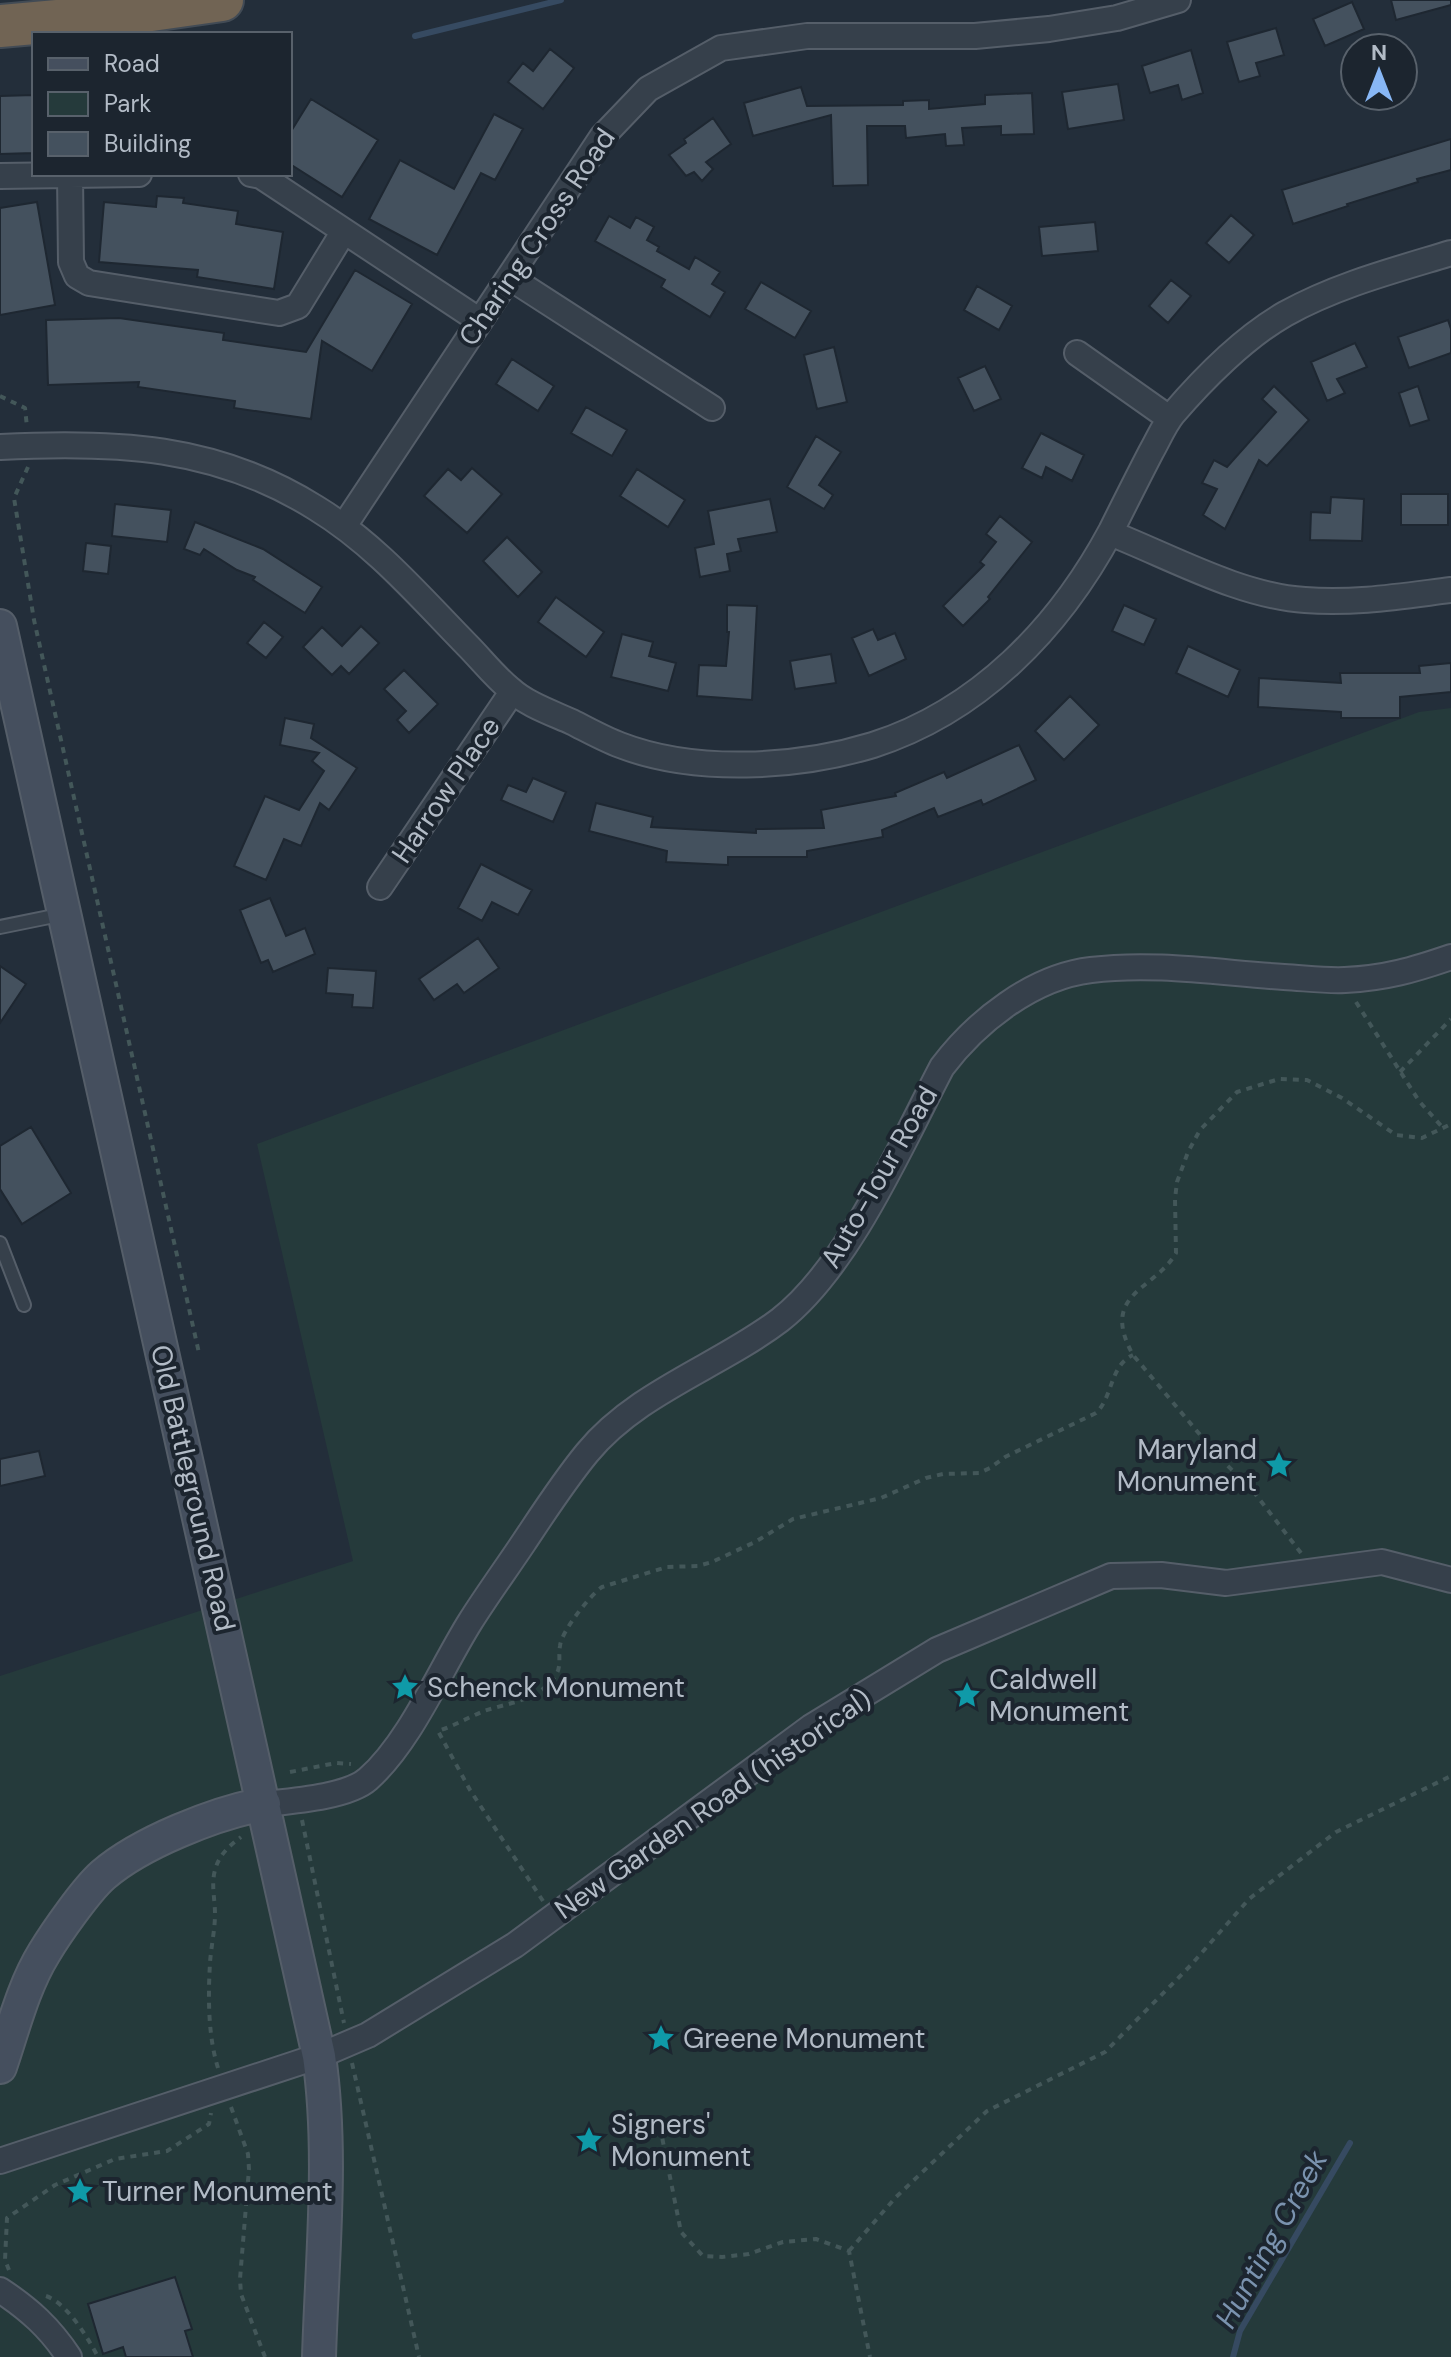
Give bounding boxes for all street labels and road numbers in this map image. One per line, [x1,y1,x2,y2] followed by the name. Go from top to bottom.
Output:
[450,121,624,353] street label: Charing Cross Road
[383,710,509,870] street label: Harrow Place
[812,1079,946,1275] street label: Auto-Tour Road
[142,1341,244,1635] street label: Old Battleground Road
[547,1680,879,1928] street label: New Garden Road (historical)

